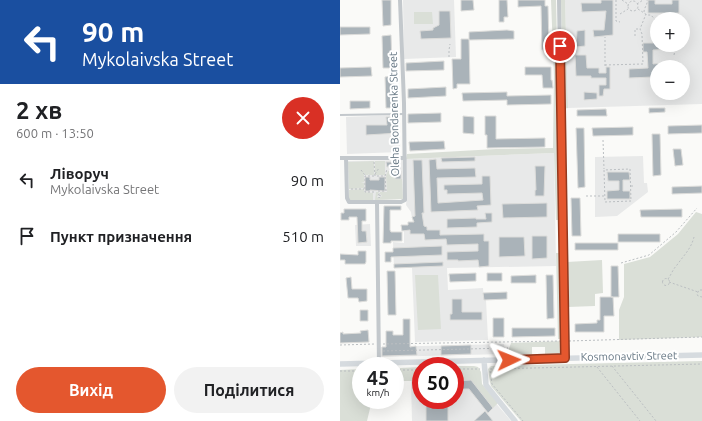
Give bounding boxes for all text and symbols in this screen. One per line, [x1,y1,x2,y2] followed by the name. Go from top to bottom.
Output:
[650,12,690,100] map controls
[650,12,690,52] button: +
[16,16,68,68] icon: left
[82,16,144,47] text: 90 m
[543,29,577,63] pin
[549,35,571,57] icon: arrive
[82,49,233,69] text: Mykolaivska Street
[387,51,401,176] street label: Oleha Bondarenka Street
[650,60,690,100] button: −
[16,97,62,124] text: 2 хв
[282,97,324,139] button: close
[16,126,94,140] text: 600 m · 13:50
[50,165,109,182] text: Ліворуч
[16,169,38,191] icon: left
[291,172,324,189] text: 90 m
[50,182,159,196] text: Mykolaivska Street
[16,225,38,247] icon: arrive
[50,228,192,245] text: Пункт призначення
[282,228,324,245] text: 510 m
[488,339,530,381] position arrow
[581,349,678,363] street label: Kosmonavtiv Street
[412,357,464,409] speed limit sign: 50
[367,366,389,389] text: 45
[16,367,166,413] button: Вихід
[174,367,324,413] button: Поділитися
[366,387,390,398] text: km/h

